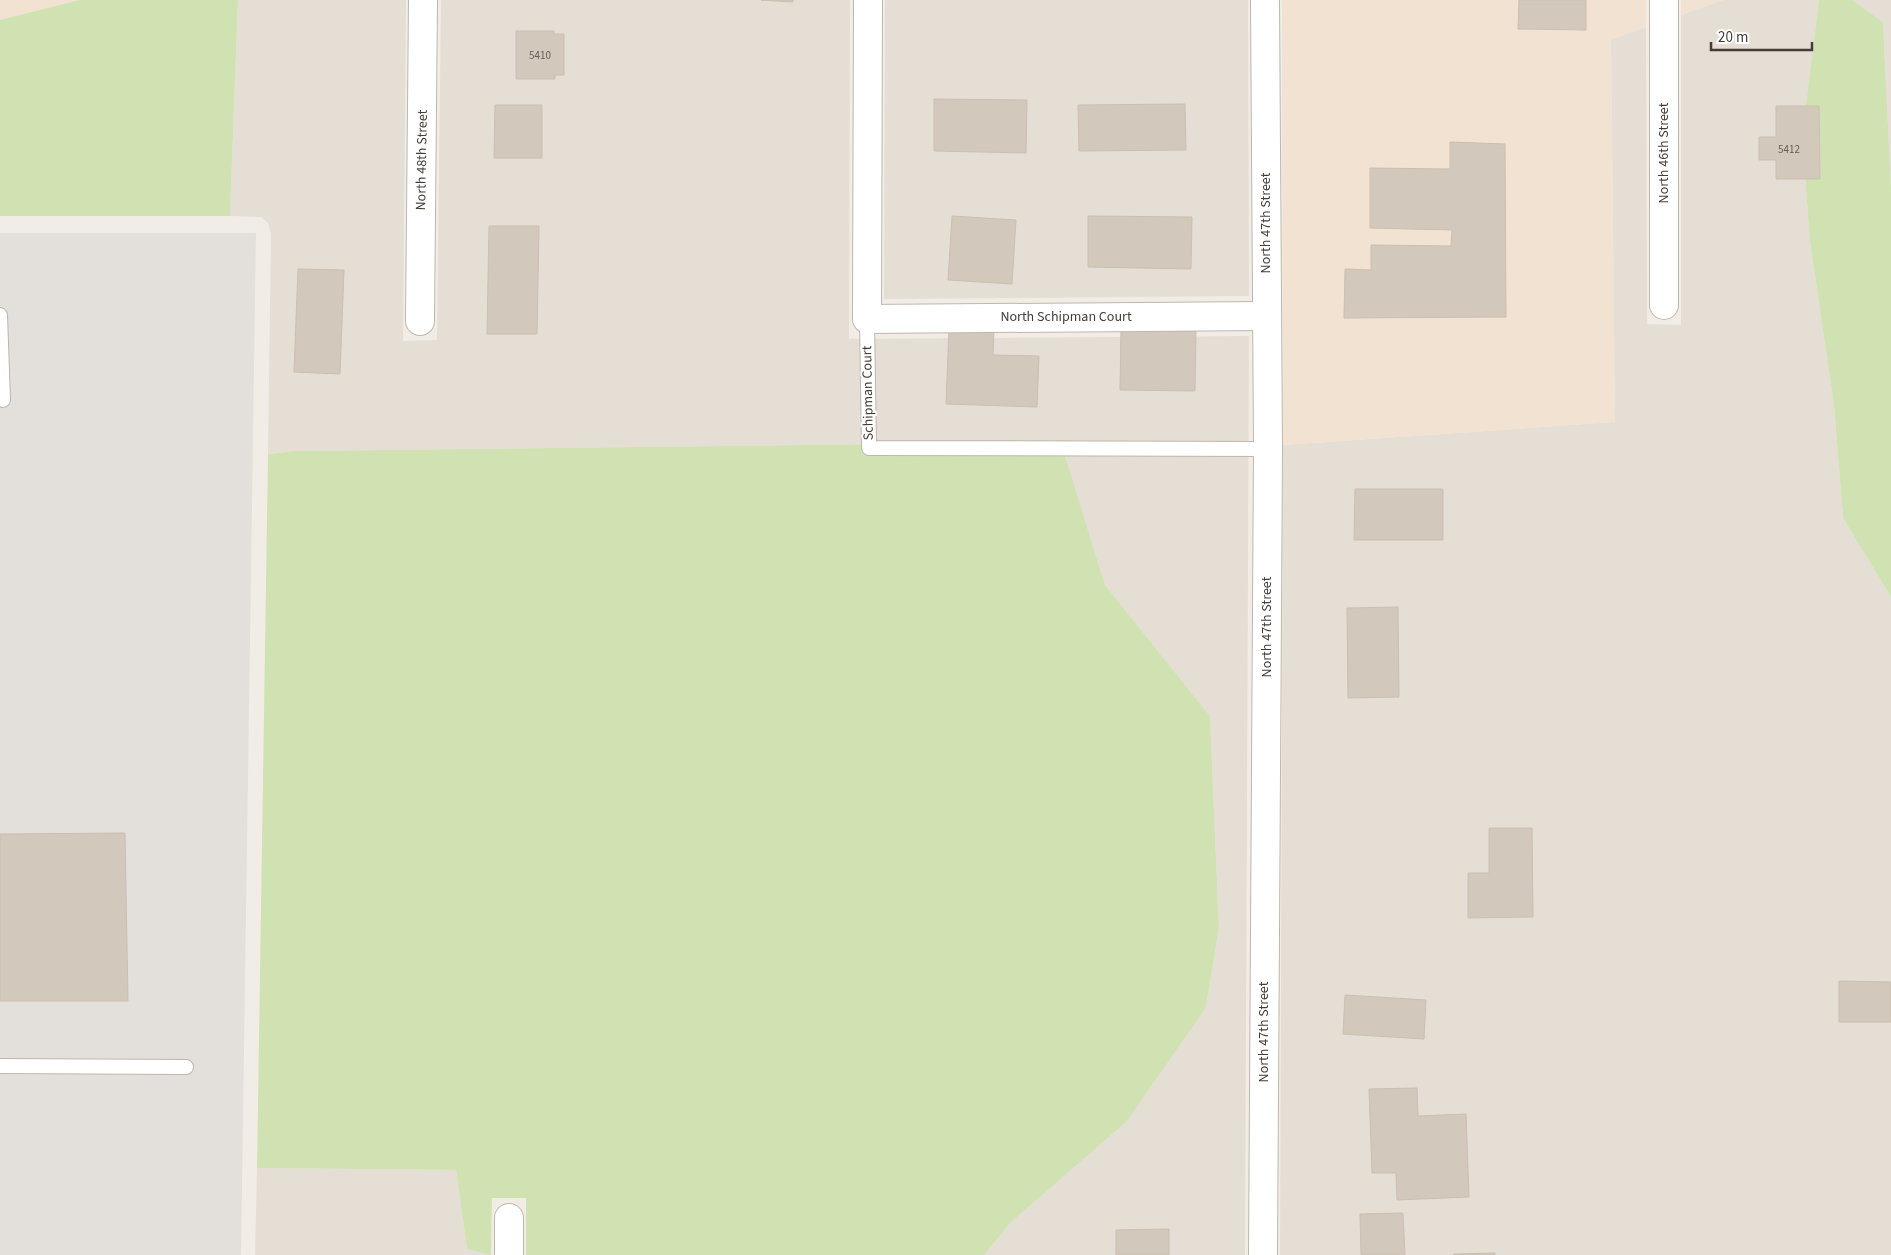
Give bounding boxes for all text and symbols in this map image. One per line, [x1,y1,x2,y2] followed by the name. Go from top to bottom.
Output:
[1711,20,1812,52] scale bar
[1718,27,1748,48] text: 20 m
[529,48,551,63] house number: 5410
[1654,102,1674,203] street label: North 46th Street
[411,109,433,211] street label: North 48th Street
[1778,142,1800,157] house number: 5412
[1256,172,1276,273] street label: North 47th Street
[1000,307,1132,327] street label: North Schipman Court
[857,345,879,440] street label: Schipman Court
[1257,576,1277,677] street label: North 47th Street
[1254,981,1274,1082] street label: North 47th Street

